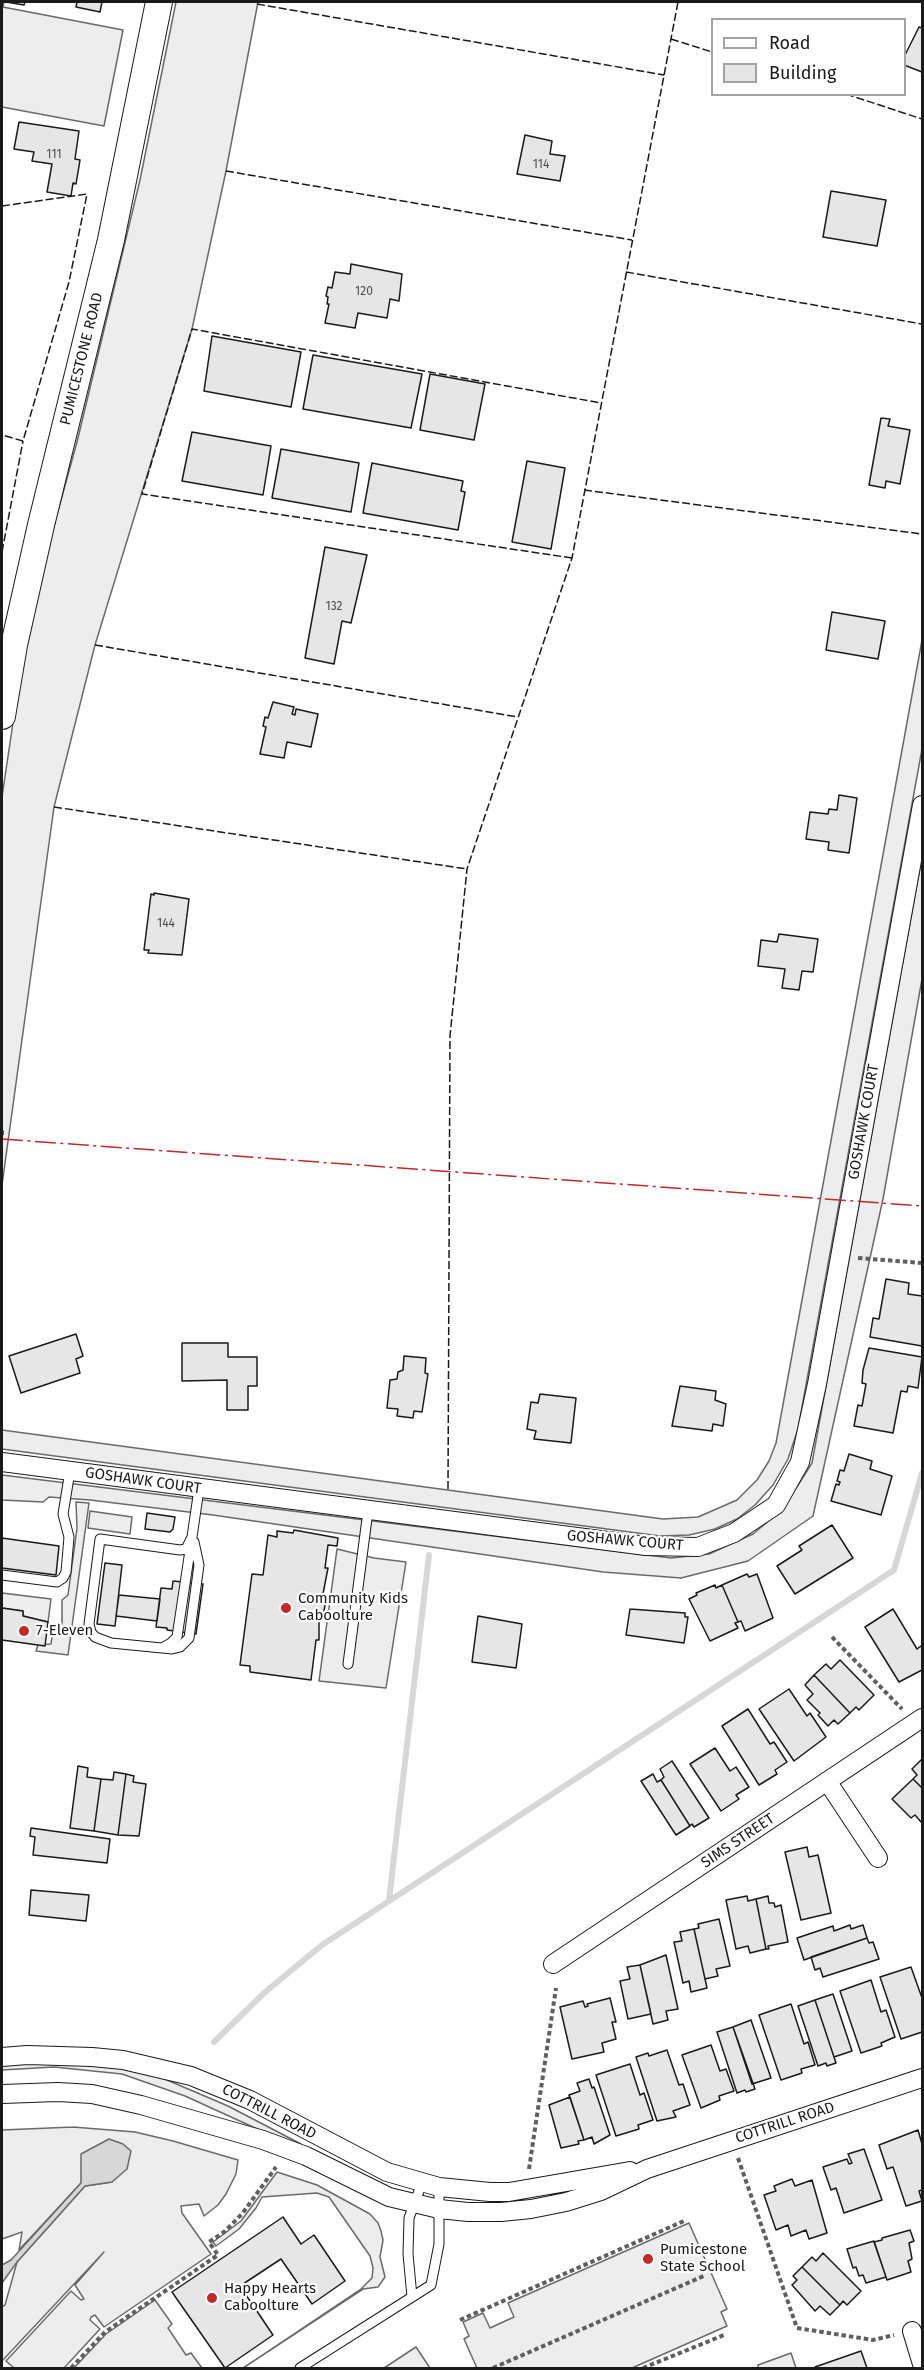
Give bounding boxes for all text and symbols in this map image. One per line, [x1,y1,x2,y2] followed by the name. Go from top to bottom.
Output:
[711,18,906,96] legend
[769,32,811,54] text: Road
[769,62,836,84] text: Building
[46,148,62,162] house number: 111
[533,158,549,172] house number: 114
[355,285,373,299] house number: 120
[57,291,107,427] street label: PUMICESTONE ROAD
[325,600,343,614] house number: 132
[157,917,175,931] house number: 144
[845,1063,883,1181] street label: GOSHAWK COURT
[84,1464,202,1498] street label: GOSHAWK COURT
[566,1527,684,1555] street label: GOSHAWK COURT
[298,1590,408,1625] place label: Community Kids Caboolture
[279,1601,293,1615] marker: Community Kids Caboolture
[36,1622,93,1640] place label: 7-Eleven
[17,1624,31,1638] marker: 7-Eleven
[698,1810,778,1872] street label: SIMS STREET
[219,2081,319,2143] street label: COTTRILL ROAD
[733,2098,837,2148] street label: COTTRILL ROAD
[660,2241,747,2276] place label: Pumicestone State School
[641,2252,655,2266] marker: Pumicestone State School
[224,2280,316,2315] place label: Happy Hearts Caboolture
[205,2291,219,2305] marker: Happy Hearts Caboolture

